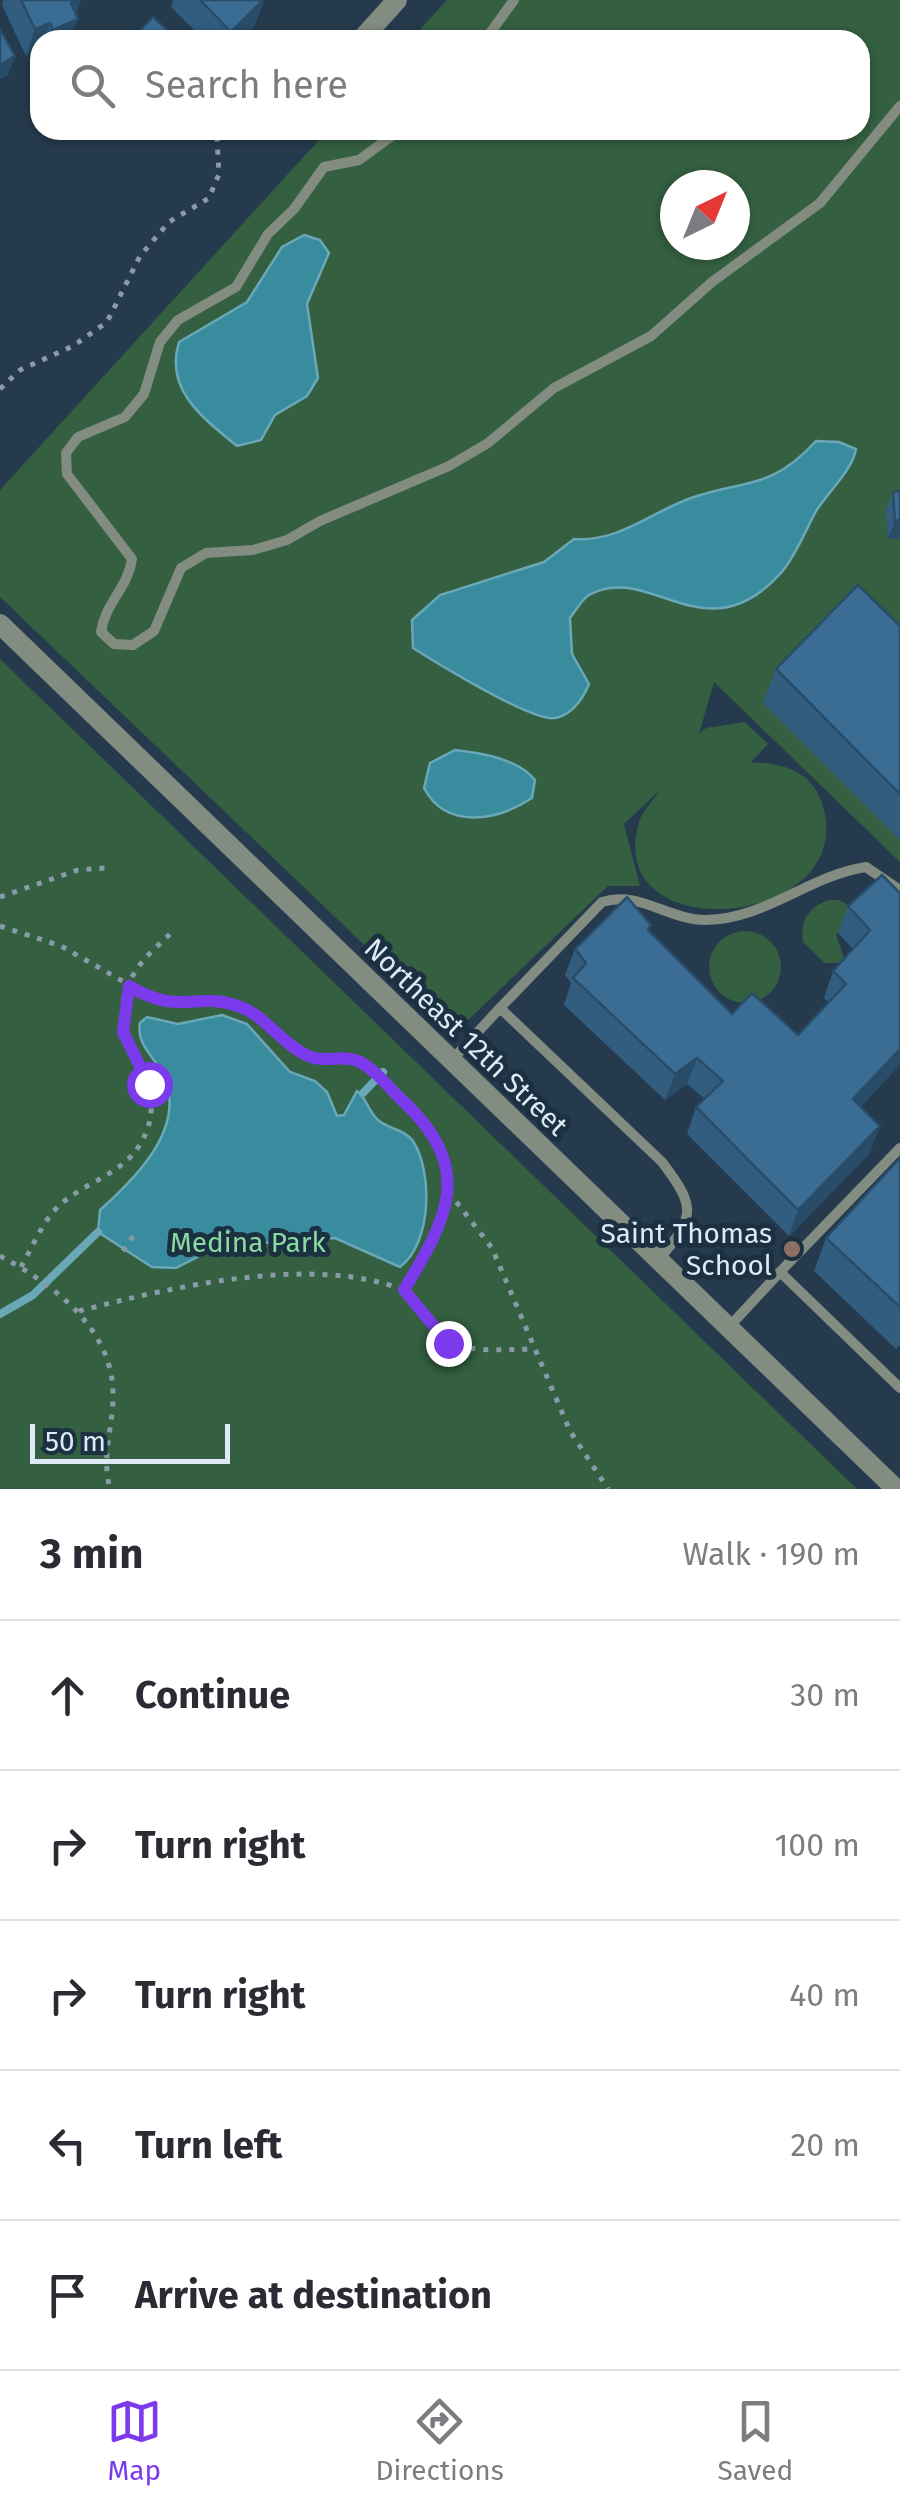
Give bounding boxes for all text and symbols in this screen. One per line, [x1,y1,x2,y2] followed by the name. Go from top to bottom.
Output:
[30,30,870,140] search box
[65,58,120,113] icon: search
[145,62,348,108] text: Search here
[660,170,750,260] north arrow
[358,932,575,1143] street label: Northeast 12th Street
[127,1062,173,1108] route start
[600,1217,772,1282] place label: Saint Thomas School
[170,1226,327,1259] park label: Medina Park
[781,1238,803,1260] marker: Saint Thomas School
[426,1321,472,1367] route end
[30,1419,230,1464] scale bar
[45,1425,106,1458] text: 50 m
[40,1529,143,1579] text: 3 min
[683,1535,860,1573] text: Walk · 190 m
[40,1668,95,1723] icon: ahead
[135,1672,290,1718] text: Continue
[790,1676,860,1714] text: 30 m
[40,1818,95,1873] icon: right
[135,1822,305,1868] text: Turn right
[775,1826,860,1864] text: 100 m
[40,1968,95,2023] icon: right
[135,1972,305,2018] text: Turn right
[789,1976,860,2014] text: 40 m
[40,2118,95,2173] icon: left
[135,2122,282,2168] text: Turn left
[790,2126,860,2164] text: 20 m
[40,2268,95,2323] icon: arrive
[135,2272,492,2318] text: Arrive at destination
[107,2394,162,2487] tab: Map
[375,2394,504,2487] tab: Directions
[717,2394,793,2487] tab: Saved

